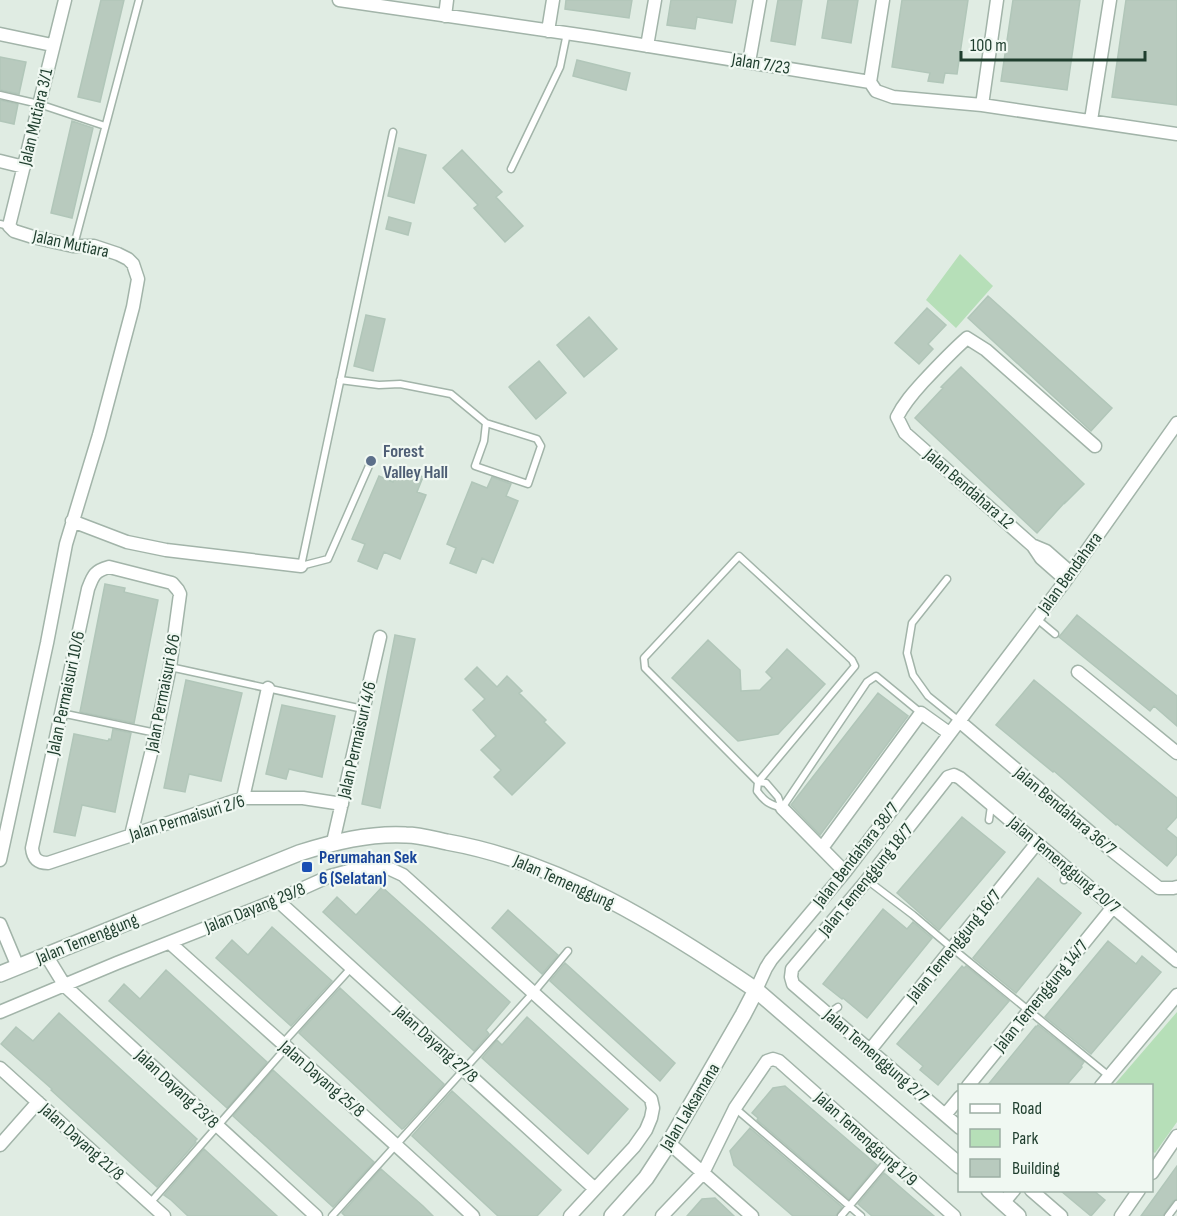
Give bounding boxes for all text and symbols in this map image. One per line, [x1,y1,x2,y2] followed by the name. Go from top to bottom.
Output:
[961,24,1146,62] scale bar
[970,35,1007,56] text: 100 m
[729,49,792,79] street label: Jalan 7/23
[14,66,58,169] street label: Jalan Mutiara 3/1
[30,225,111,262] street label: Jalan Mutiara
[383,441,448,483] place label: Forest Valley Hall
[919,444,1018,534] street label: Jalan Bendahara 12
[364,454,378,468] marker: Forest Valley Hall
[1033,528,1107,619] street label: Jalan Bendahara
[42,629,89,758] street label: Jalan Permaisuri 10/6
[141,632,185,755] street label: Jalan Permaisuri 8/6
[333,679,381,801] street label: Jalan Permaisuri 4/6
[1009,762,1121,860] street label: Jalan Bendahara 36/7
[126,790,247,846] street label: Jalan Permaisuri 2/6
[808,798,904,912] street label: Jalan Bendahara 38/7
[1003,811,1125,918] street label: Jalan Temenggung 20/7
[814,819,918,941] street label: Jalan Temenggung 18/7
[319,847,418,889] place label: Perumahan Sek 6 (Selatan)
[509,850,618,914] street label: Jalan Temenggung
[300,860,314,874] marker: Perumahan Sek 6 (Selatan)
[201,878,309,938] street label: Jalan Dayang 29/8
[902,885,1006,1007] street label: Jalan Temenggung 16/7
[32,909,141,969] street label: Jalan Temenggung
[989,935,1093,1057] street label: Jalan Temenggung 14/7
[389,1000,482,1087] street label: Jalan Dayang 27/8
[819,1004,933,1108] street label: Jalan Temenggung 2/7
[274,1036,369,1122] street label: Jalan Dayang 25/8
[130,1044,223,1133] street label: Jalan Dayang 23/8
[655,1059,724,1155] street label: Jalan Laksamana
[958,1084,1153,1192] legend
[810,1087,922,1191] street label: Jalan Temenggung 1/9
[35,1098,128,1185] street label: Jalan Dayang 21/8
[1012,1098,1042,1119] text: Road
[1012,1128,1038,1149] text: Park
[1012,1158,1060,1179] text: Building

